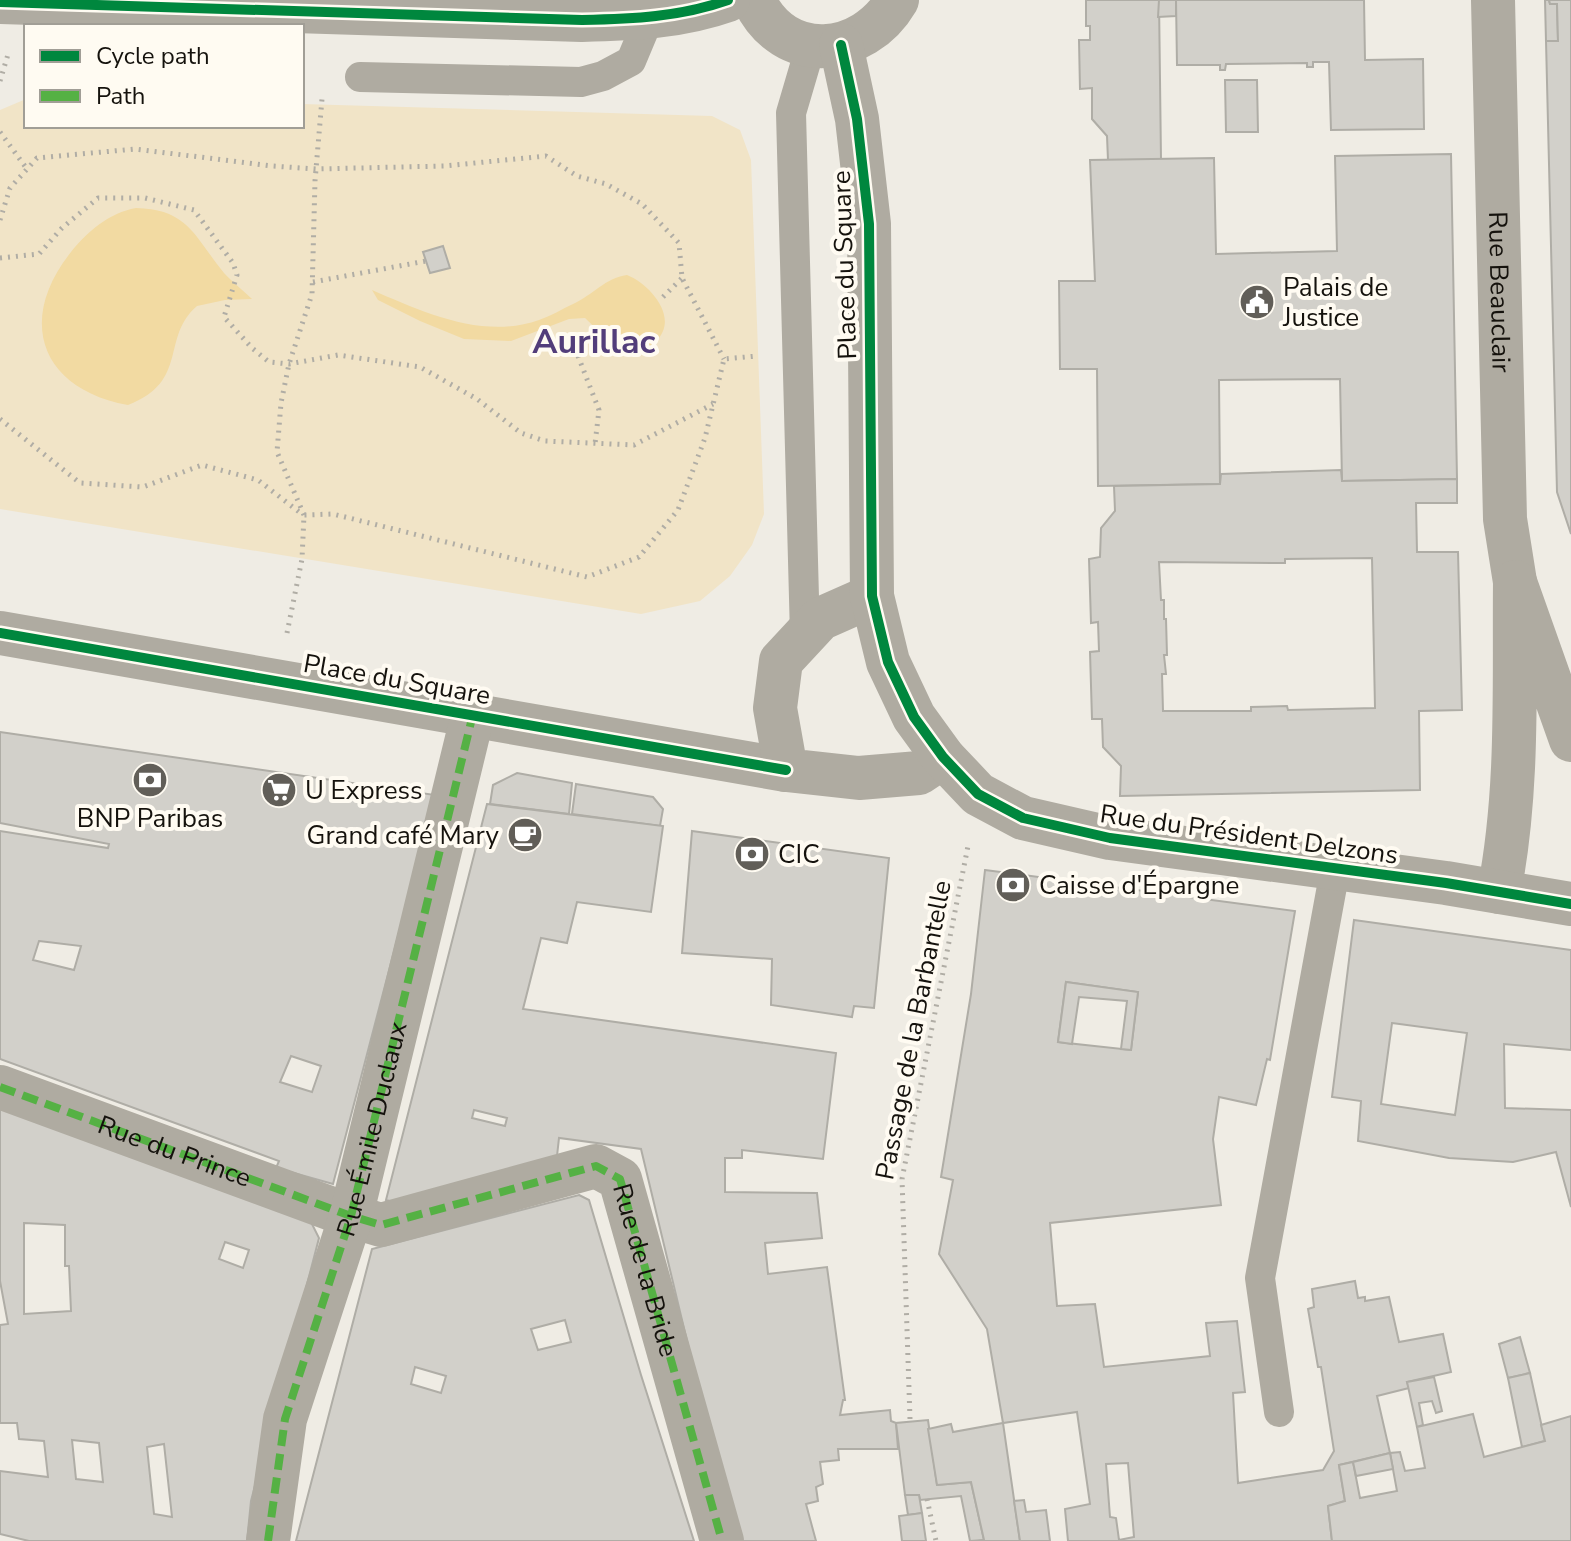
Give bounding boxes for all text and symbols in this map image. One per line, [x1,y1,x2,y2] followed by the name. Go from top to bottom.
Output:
[24,24,304,128] legend
[96,40,210,72] text: Cycle path
[96,80,145,112] text: Path
[824,170,865,360] street label: Place du Square
[1480,211,1519,374] street label: Rue Beauclair
[1282,270,1388,335] place label: Palais de Justice
[1238,283,1276,321] public building icon: Palais de Justice
[532,319,656,365] district label: Aurillac
[301,646,493,713] street label: Place du Square
[131,761,169,799] bank icon: BNP Paribas
[260,771,298,809] supermarket icon: U Express
[305,773,423,808] place label: U Express
[1098,796,1400,873] street label: Rue du Président Delzons
[77,801,223,836] place label: BNP Paribas
[506,816,544,854] cafe icon: Grand café Mary
[307,818,500,853] place label: Grand café Mary
[733,835,771,873] bank icon: CIC
[778,837,820,872] place label: CIC
[994,866,1032,904] bank icon: Caisse d'Épargne
[1039,868,1239,903] place label: Caisse d'Épargne
[867,877,960,1183] street label: Passage de la Barbantelle
[328,1018,416,1241] street label: Rue Émile Duclaux
[93,1107,256,1196] street label: Rue du Prince
[604,1179,686,1361] street label: Rue de la Bride

